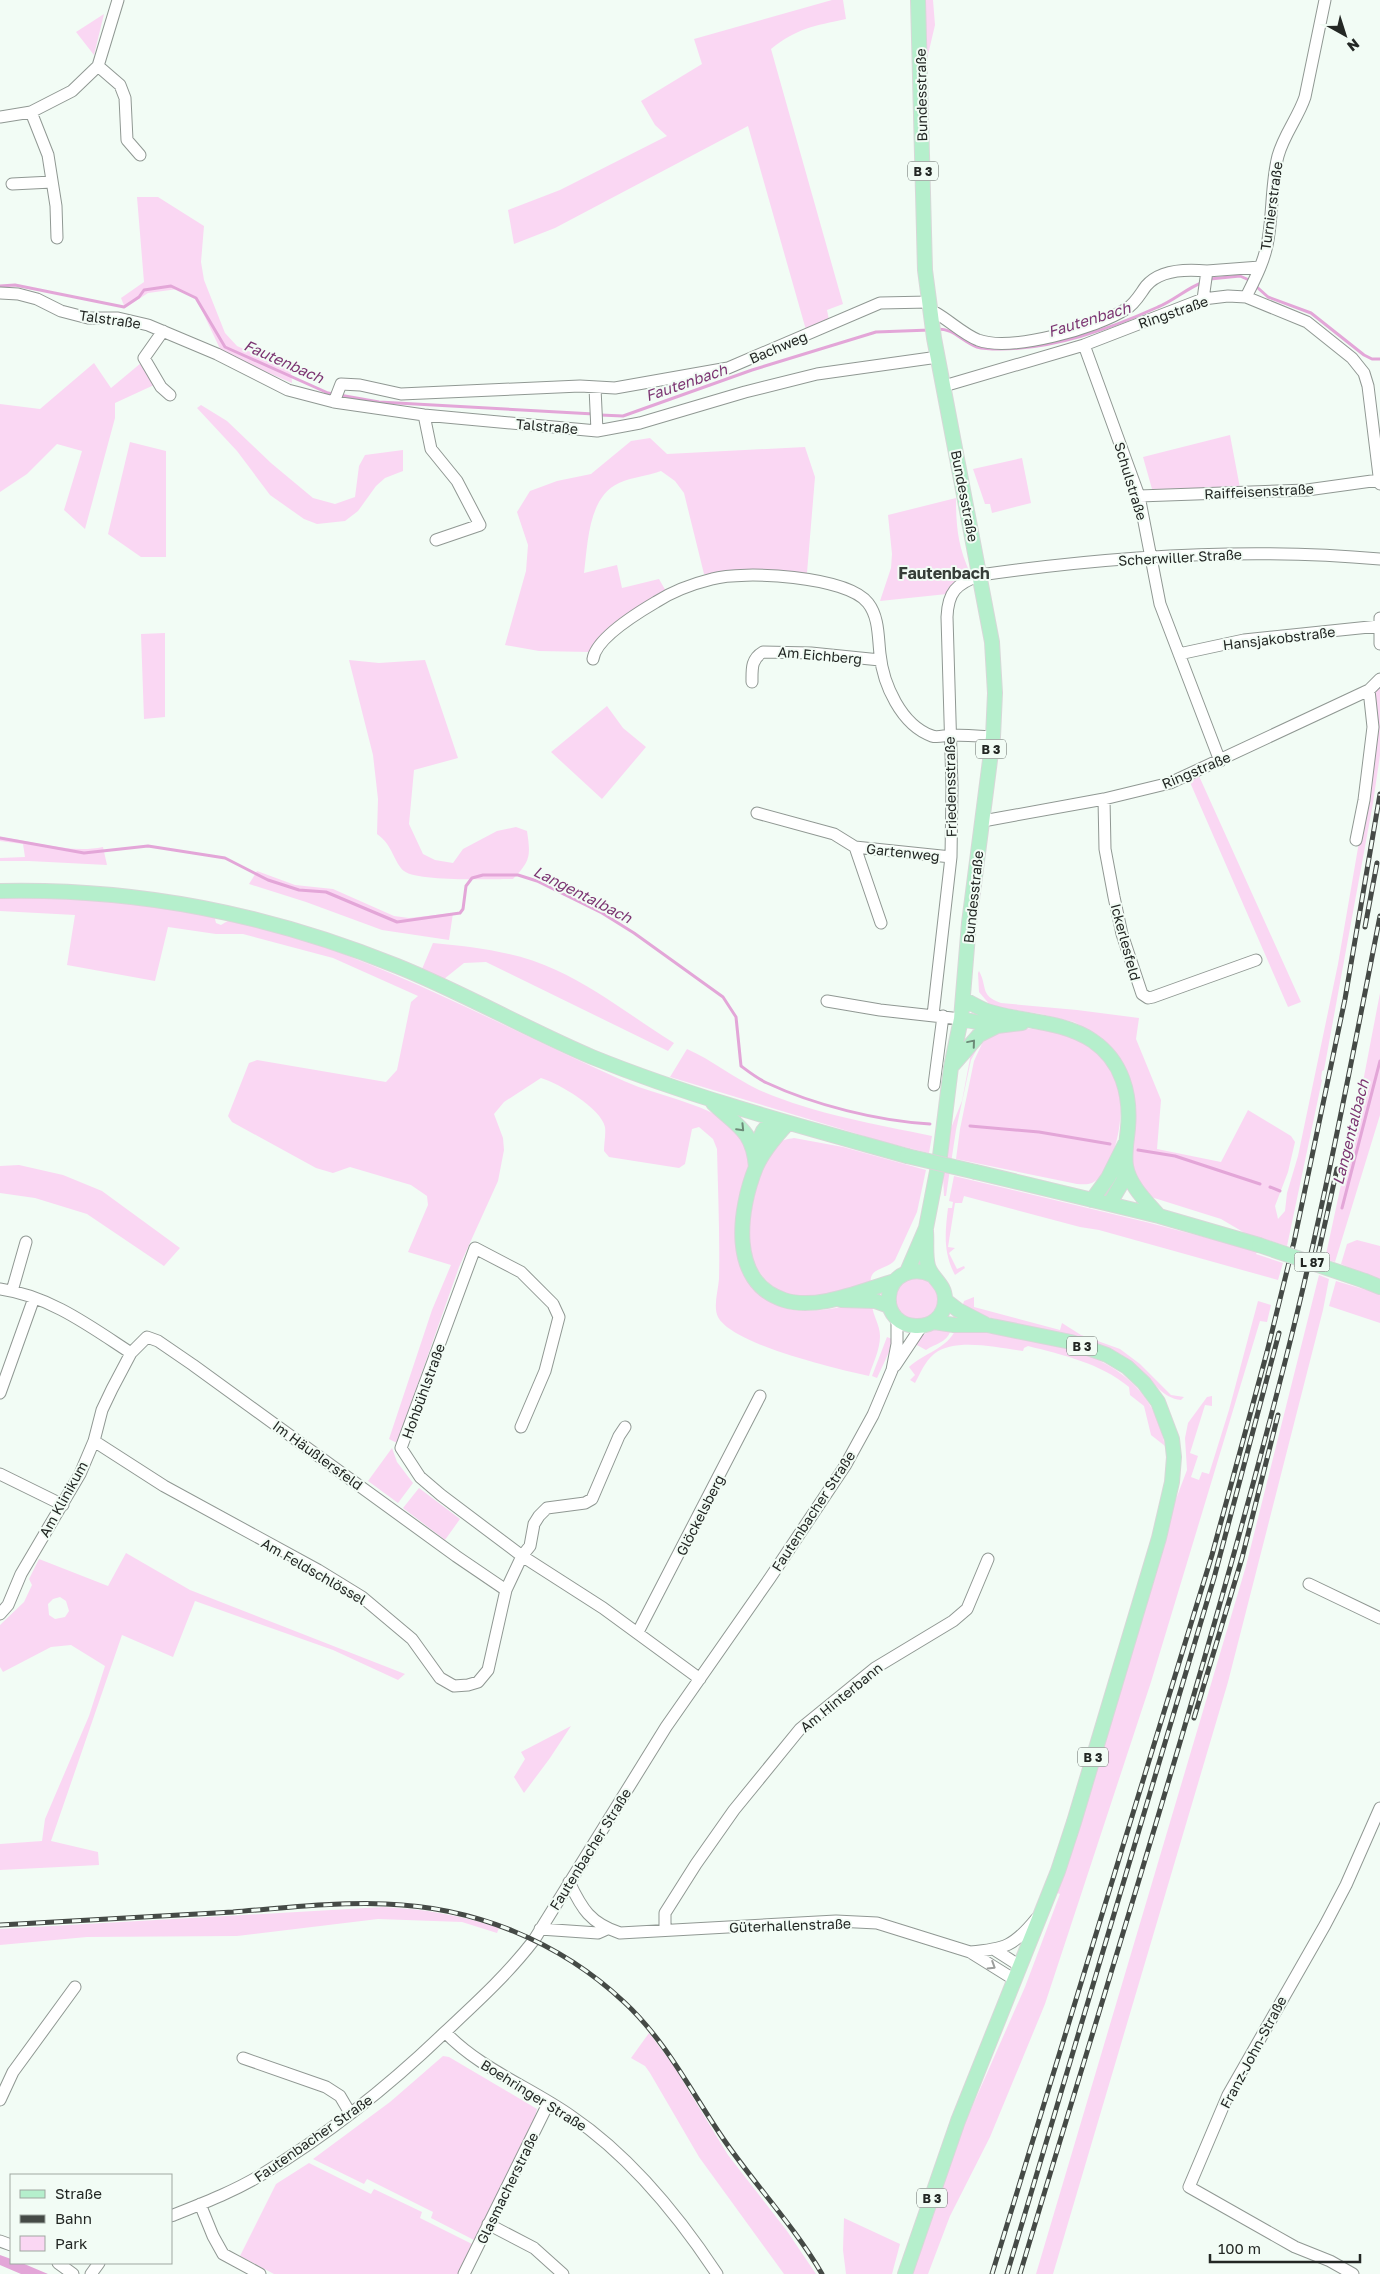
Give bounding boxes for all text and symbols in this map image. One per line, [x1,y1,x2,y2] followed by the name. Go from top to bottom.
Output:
[1320,10,1370,60] north arrow
[1344,36,1363,55] text: N
[912,48,930,142] street label: Bundesstraße
[1256,160,1286,252] street label: Turnierstraße
[908,162,938,180] road number: B 3
[1136,292,1210,332] street label: Ringstraße
[1046,298,1133,340] water label: Fautenbach
[78,306,142,332] street label: Talstraße
[746,327,810,367] street label: Bachweg
[241,335,327,387] water label: Fautenbach
[643,359,730,404] water label: Fautenbach
[515,415,579,437] street label: Talstraße
[1111,440,1151,522] street label: Schulstraße
[948,449,982,543] street label: Bundesstraße
[1204,480,1314,502] street label: Raiffeisenstraße
[1118,545,1242,569] street label: Scherwiller Straße
[898,563,990,583] district label: Fautenbach
[1222,623,1336,653] street label: Hansjakobstraße
[777,643,863,667] street label: Am Eichberg
[941,736,959,838] street label: Friedensstraße
[976,740,1006,759] road number: B 3
[1159,748,1233,792] street label: Ringstraße
[865,840,941,864] street label: Gartenweg
[960,850,986,944] street label: Bundesstraße
[530,862,636,928] water label: Langentalbach
[1108,902,1144,982] street label: Ickerlesfeld
[966,1040,975,1049] one-way arrow
[1328,1077,1373,1187] water label: Langentalbach
[735,1122,744,1131] one-way arrow
[1294,1252,1330,1272] road number: L 87
[1067,1336,1097,1355] road number: B 3
[398,1341,448,1441] street label: Hohbühlstraße
[270,1417,366,1493] street label: Im Häußlersfeld
[768,1448,858,1574] street label: Fautenbacher Straße
[35,1458,91,1540] street label: Am Klinikum
[672,1472,728,1558] street label: Glöckelsberg
[258,1534,370,1608] street label: Am Feldschlössel
[796,1659,886,1735] street label: Am Hinterbann
[1078,1748,1108,1766] road number: B 3
[546,1785,634,1913] street label: Fautenbacher Straße
[729,1914,851,1936] street label: Güterhallenstraße
[987,1959,996,1969] one-way arrow
[1216,1993,1290,2111] street label: Franz-John-Straße
[478,2056,590,2134] street label: Boehringer Straße
[251,2091,375,2185] street label: Fautenbacher Straße
[473,2129,541,2247] street label: Glasmacherstraße
[10,2174,172,2264] legend
[55,2184,102,2202] text: Straße
[917,2188,947,2208] road number: B 3
[55,2209,92,2227] text: Bahn
[1210,2232,1360,2264] scale bar
[55,2234,88,2252] text: Park
[1218,2239,1261,2257] text: 100 m

